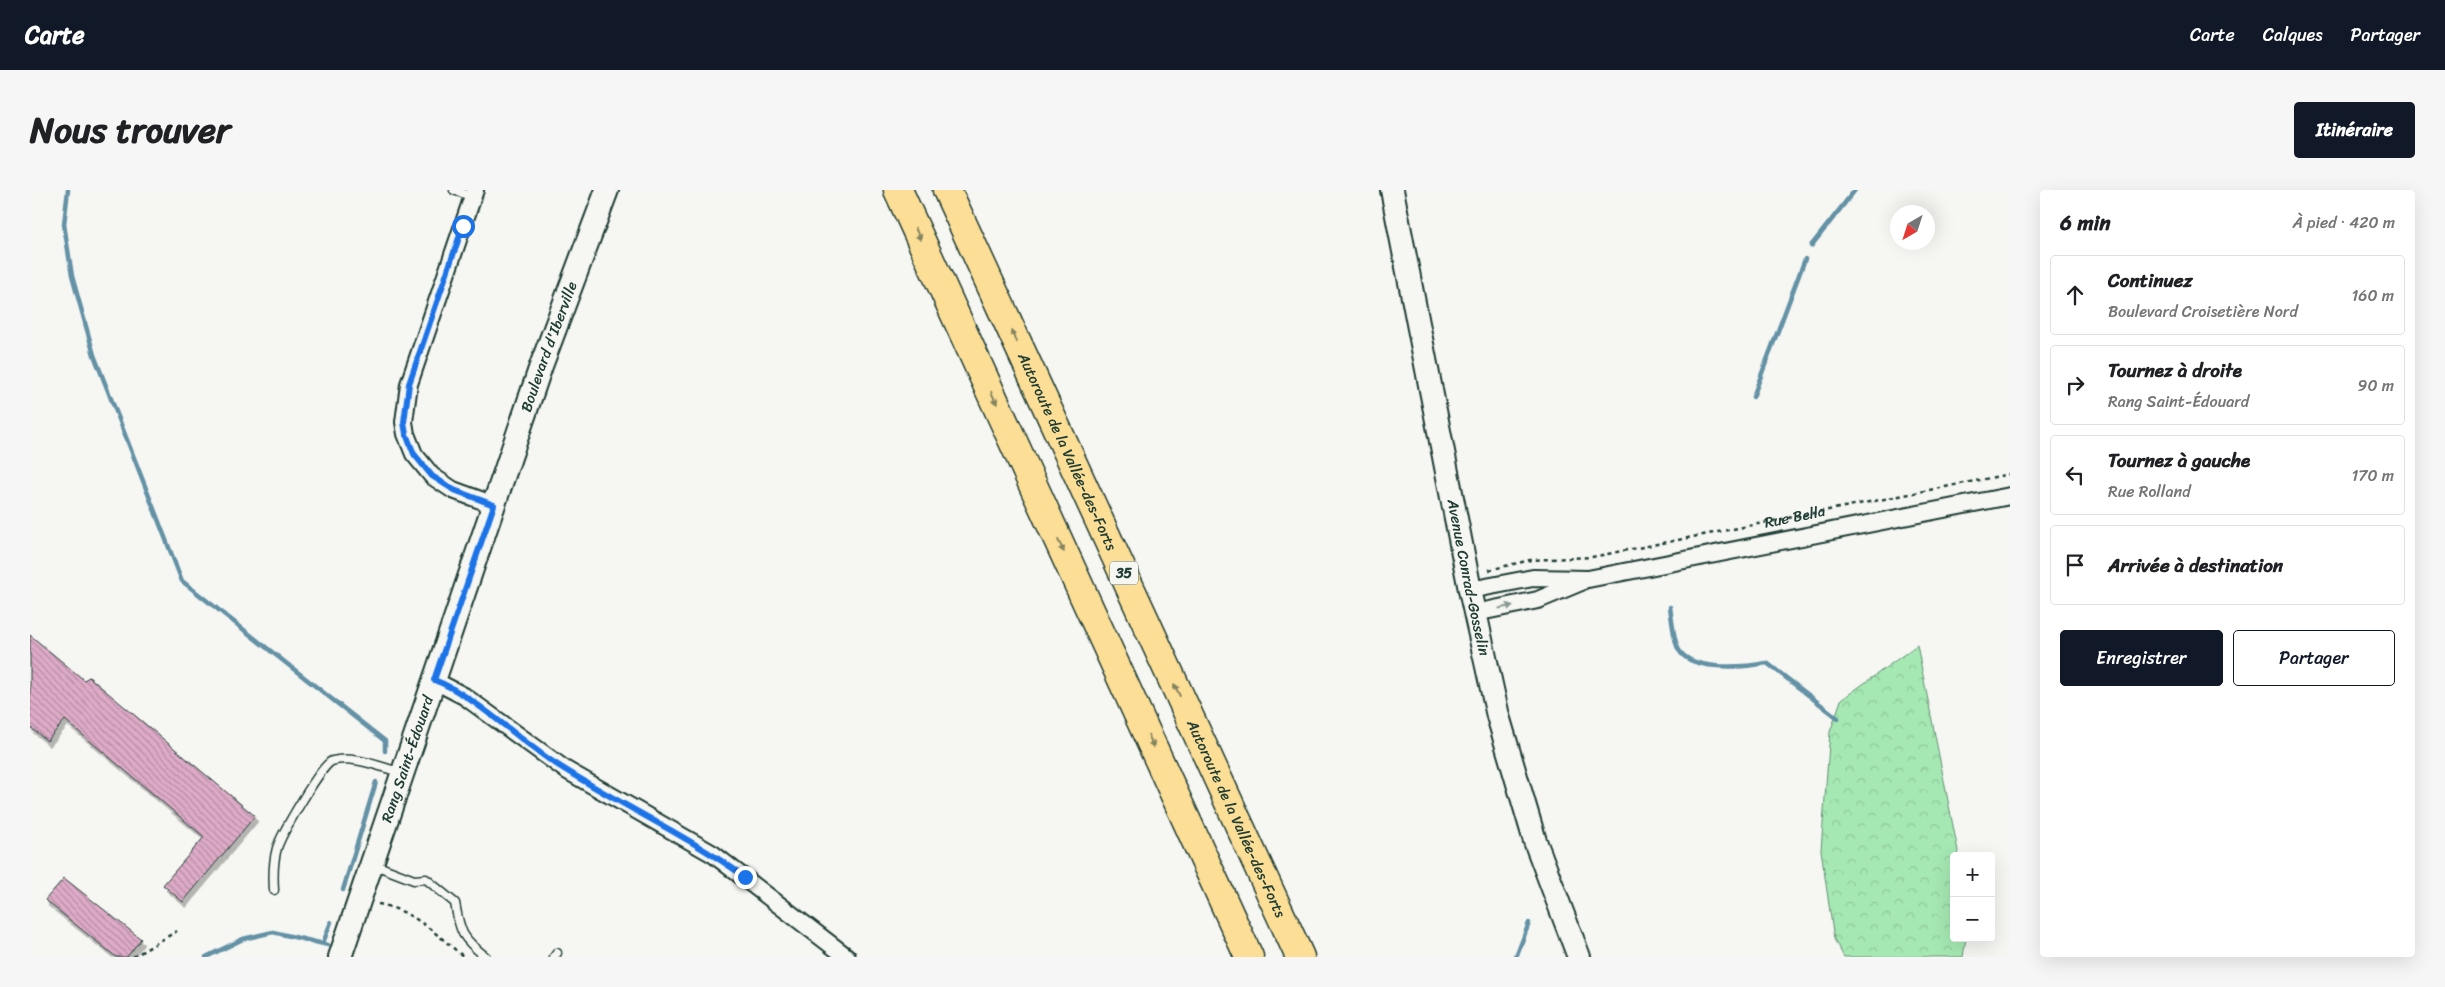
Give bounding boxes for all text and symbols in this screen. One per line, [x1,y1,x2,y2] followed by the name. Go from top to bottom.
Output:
[25,14,85,56] text: Carte
[2190,19,2235,51] text: Carte
[2263,19,2323,51] text: Calques
[2351,19,2420,51] text: Partager
[30,99,230,161] text: Nous trouver
[2294,102,2415,158] button: Itinéraire
[2060,204,2111,242] text: 6 min
[1890,205,1935,250] north arrow
[2292,208,2395,237] text: À pied · 420 m
[452,215,475,238] route start
[915,227,923,241] one-way arrow
[2108,264,2193,297] text: Continuez
[513,278,585,416] street label: Boulevard d'Iberville
[2061,281,2089,309] icon: ahead
[2351,281,2394,310] text: 160 m
[2108,297,2298,326] text: Boulevard Croisetière Nord
[1010,329,1018,343] one-way arrow
[1010,347,1125,556] street label: Autoroute de la Vallée-des-Forts
[2108,354,2242,387] text: Tournez à droite
[2061,371,2089,399] icon: right
[2358,371,2394,400] text: 90 m
[2108,387,2249,416] text: Rang Saint-Édouard
[990,391,998,405] one-way arrow
[2108,444,2250,477] text: Tournez à gauche
[2061,461,2089,489] icon: left
[2351,461,2394,490] text: 170 m
[2108,477,2191,506] text: Rue Rolland
[1439,496,1497,659] street label: Avenue Conrad-Gosselin
[1762,498,1828,536] street label: Rue Bella
[1057,538,1066,553] one-way arrow
[2108,549,2283,582] text: Arrivée à destination
[2061,551,2089,579] icon: arrive
[1110,562,1138,584] road number: 35
[1499,602,1515,610] one-way arrow
[2060,630,2223,686] button: Enregistrer
[2233,630,2395,686] button: Partager
[1173,683,1181,697] one-way arrow
[374,691,441,826] street label: Rang Saint-Édouard
[1179,714,1294,923] street label: Autoroute de la Vallée-des-Forts
[1147,734,1155,748] one-way arrow
[1950,852,1995,942] map controls
[1950,852,1995,897] button: +
[734,866,757,889] route end
[1950,897,1995,942] button: −

